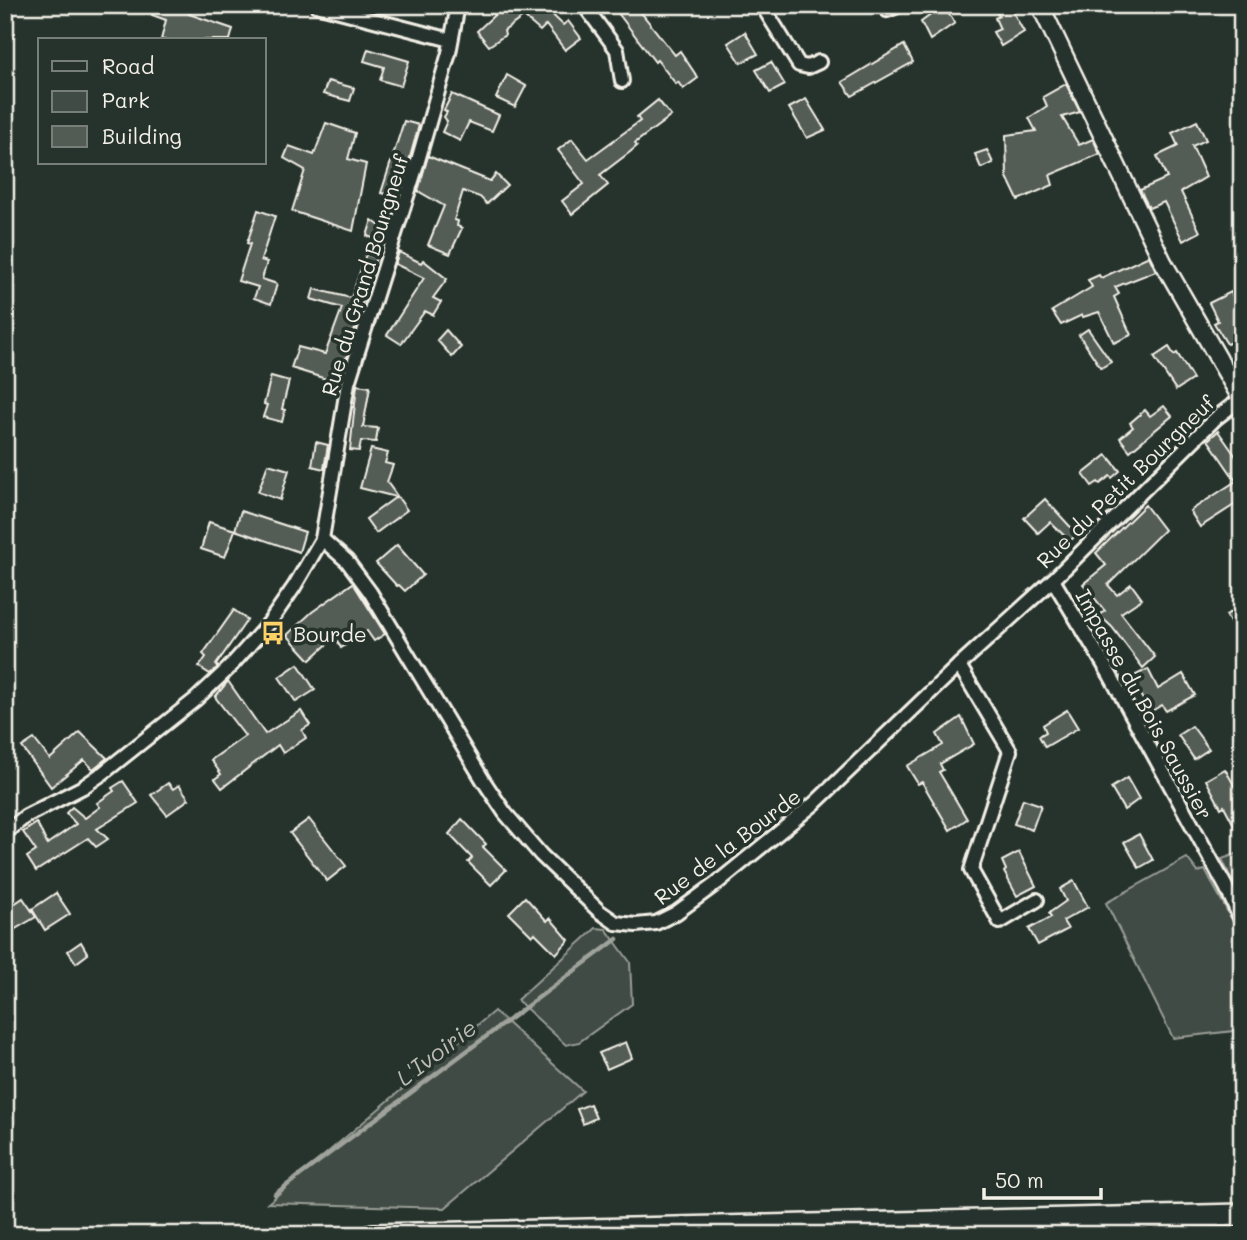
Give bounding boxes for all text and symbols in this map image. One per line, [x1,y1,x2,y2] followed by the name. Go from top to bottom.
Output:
[38,38,266,164] legend
[102,52,154,79] text: Road
[102,86,150,113] text: Park
[102,122,182,149] text: Building
[314,150,414,399] street label: Rue du Grand Bourgneuf
[1030,388,1220,573] street label: Rue du Petit Bourgneuf
[1070,584,1220,824] street label: Impasse du Bois Saussier
[259,619,287,647] bus stop icon: Bourde
[293,620,367,647] place label: Bourde
[648,782,806,910] street label: Rue de la Bourde
[390,1012,482,1092] water label: L'Ivoirie
[984,1156,1102,1200] scale bar
[995,1166,1044,1193] text: 50 m

